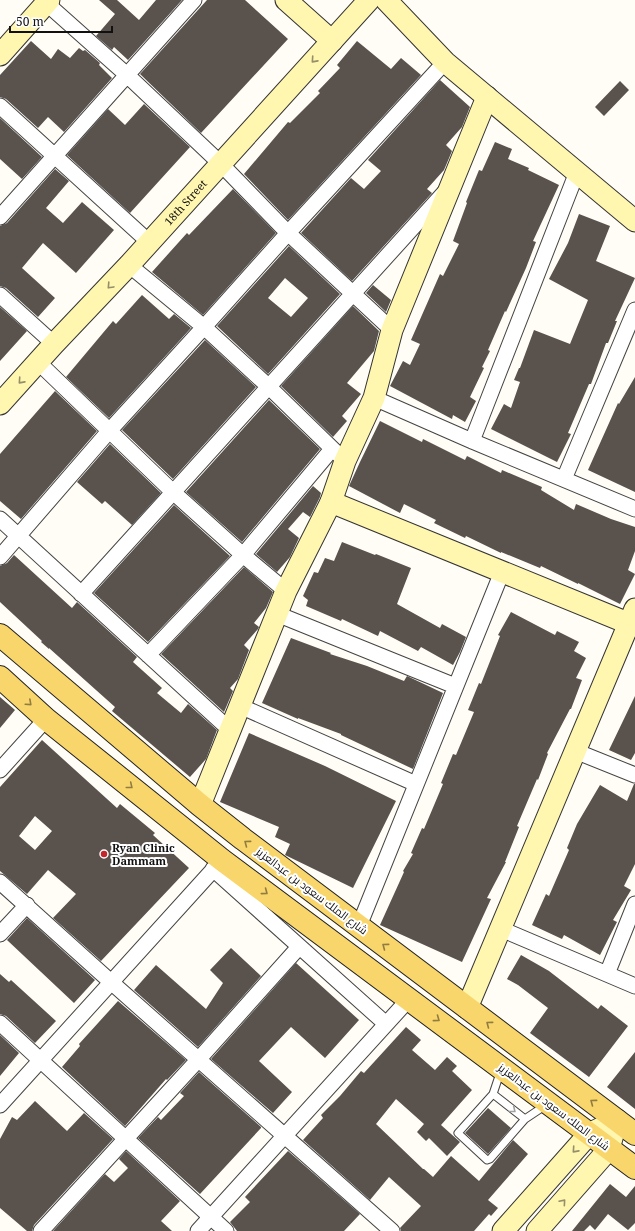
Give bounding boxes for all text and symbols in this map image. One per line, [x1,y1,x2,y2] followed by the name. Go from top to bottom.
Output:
[10,8,112,34] scale bar
[16,13,44,30] text: 50 m
[312,55,319,63] one-way arrow
[161,176,210,228] street label: 18th Street
[107,281,114,289] one-way arrow
[18,376,26,384] one-way arrow
[24,699,32,706] one-way arrow
[125,781,132,788] one-way arrow
[112,840,175,868] place label: Ryan Clinic Dammam
[245,840,252,847] one-way arrow
[252,843,371,938] street label: شارع الملك سعود بن عبدالعزيز
[99,849,109,859] marker: Ryan Clinic Dammam
[261,887,268,895] one-way arrow
[382,944,389,951] one-way arrow
[432,1015,439,1022] one-way arrow
[486,1022,493,1029] one-way arrow
[494,1059,613,1154] street label: شارع الملك سعود بن عبدالعزيز
[590,1100,597,1107] one-way arrow
[509,1106,516,1113] one-way arrow
[572,1146,579,1153] one-way arrow
[558,1199,565,1206] one-way arrow

